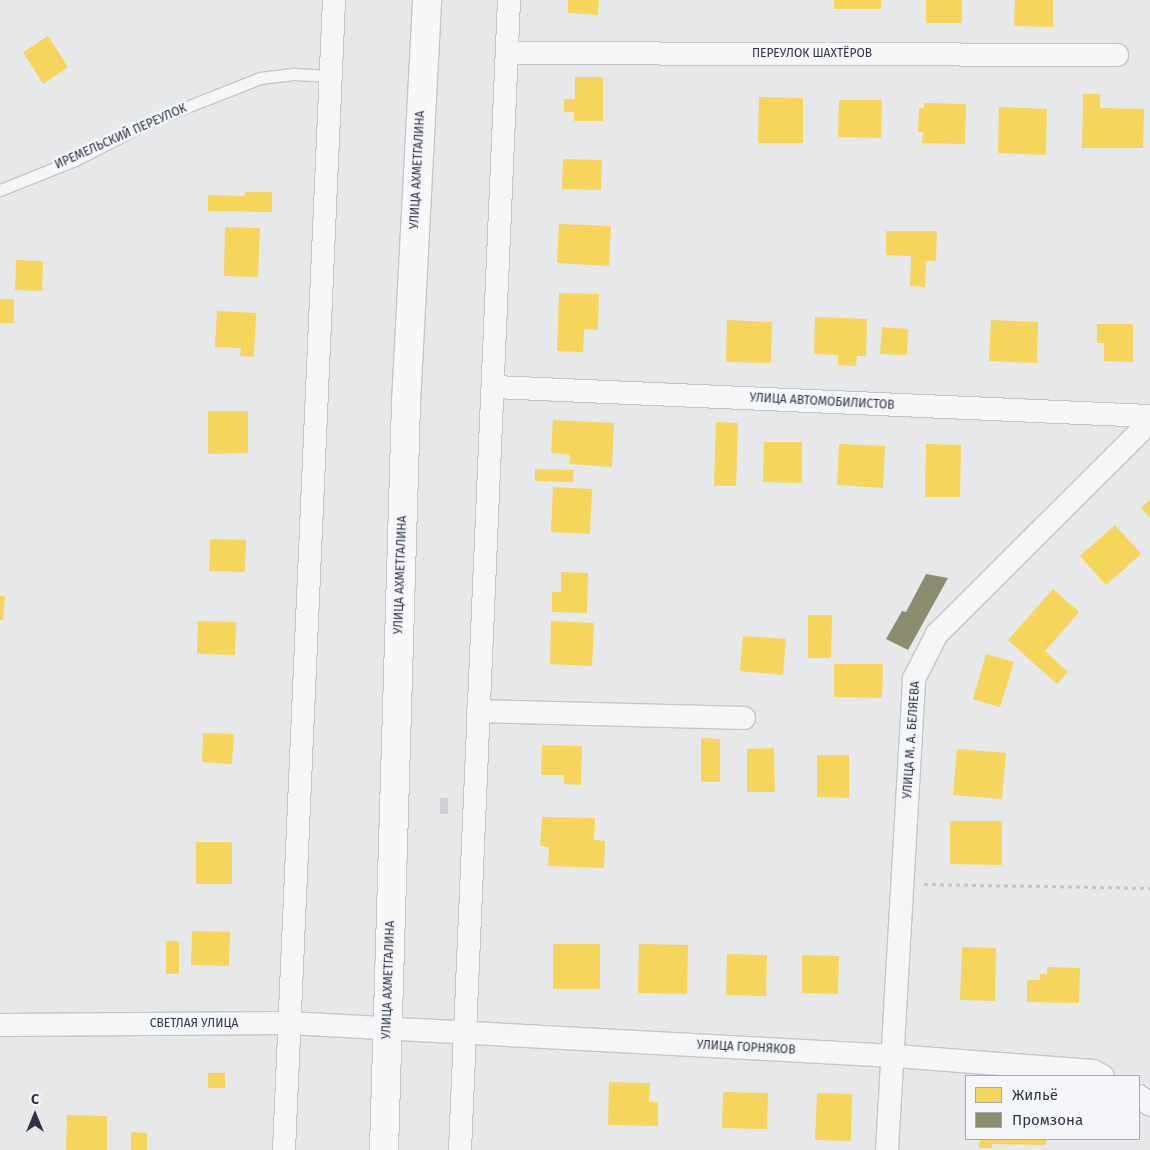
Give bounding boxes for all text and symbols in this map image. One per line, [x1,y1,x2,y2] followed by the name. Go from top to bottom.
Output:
[752,47,872,61] street label: ПЕРЕУЛОК ШАХТЁРОВ
[53,101,189,173] street label: ИРЕМЕЛЬСКИЙ ПЕРЕУЛОК
[408,110,428,230] street label: УЛИЦА АХМЕТГАЛИНА
[749,391,895,413] street label: УЛИЦА АВТОМОБИЛИСТОВ
[392,515,410,635] street label: УЛИЦА АХМЕТГАЛИНА
[901,681,923,799] street label: УЛИЦА М. А. БЕЛЯЕВА
[380,920,398,1040] street label: УЛИЦА АХМЕТГАЛИНА
[150,1017,238,1031] street label: СВЕТЛАЯ УЛИЦА
[696,1038,796,1058] street label: УЛИЦА ГОРНЯКОВ
[965,1075,1140,1140] legend
[1012,1086,1058,1104] text: Жильё
[10,1090,60,1140] north arrow
[31,1091,39,1108] text: С
[1012,1111,1083,1129] text: Промзона

